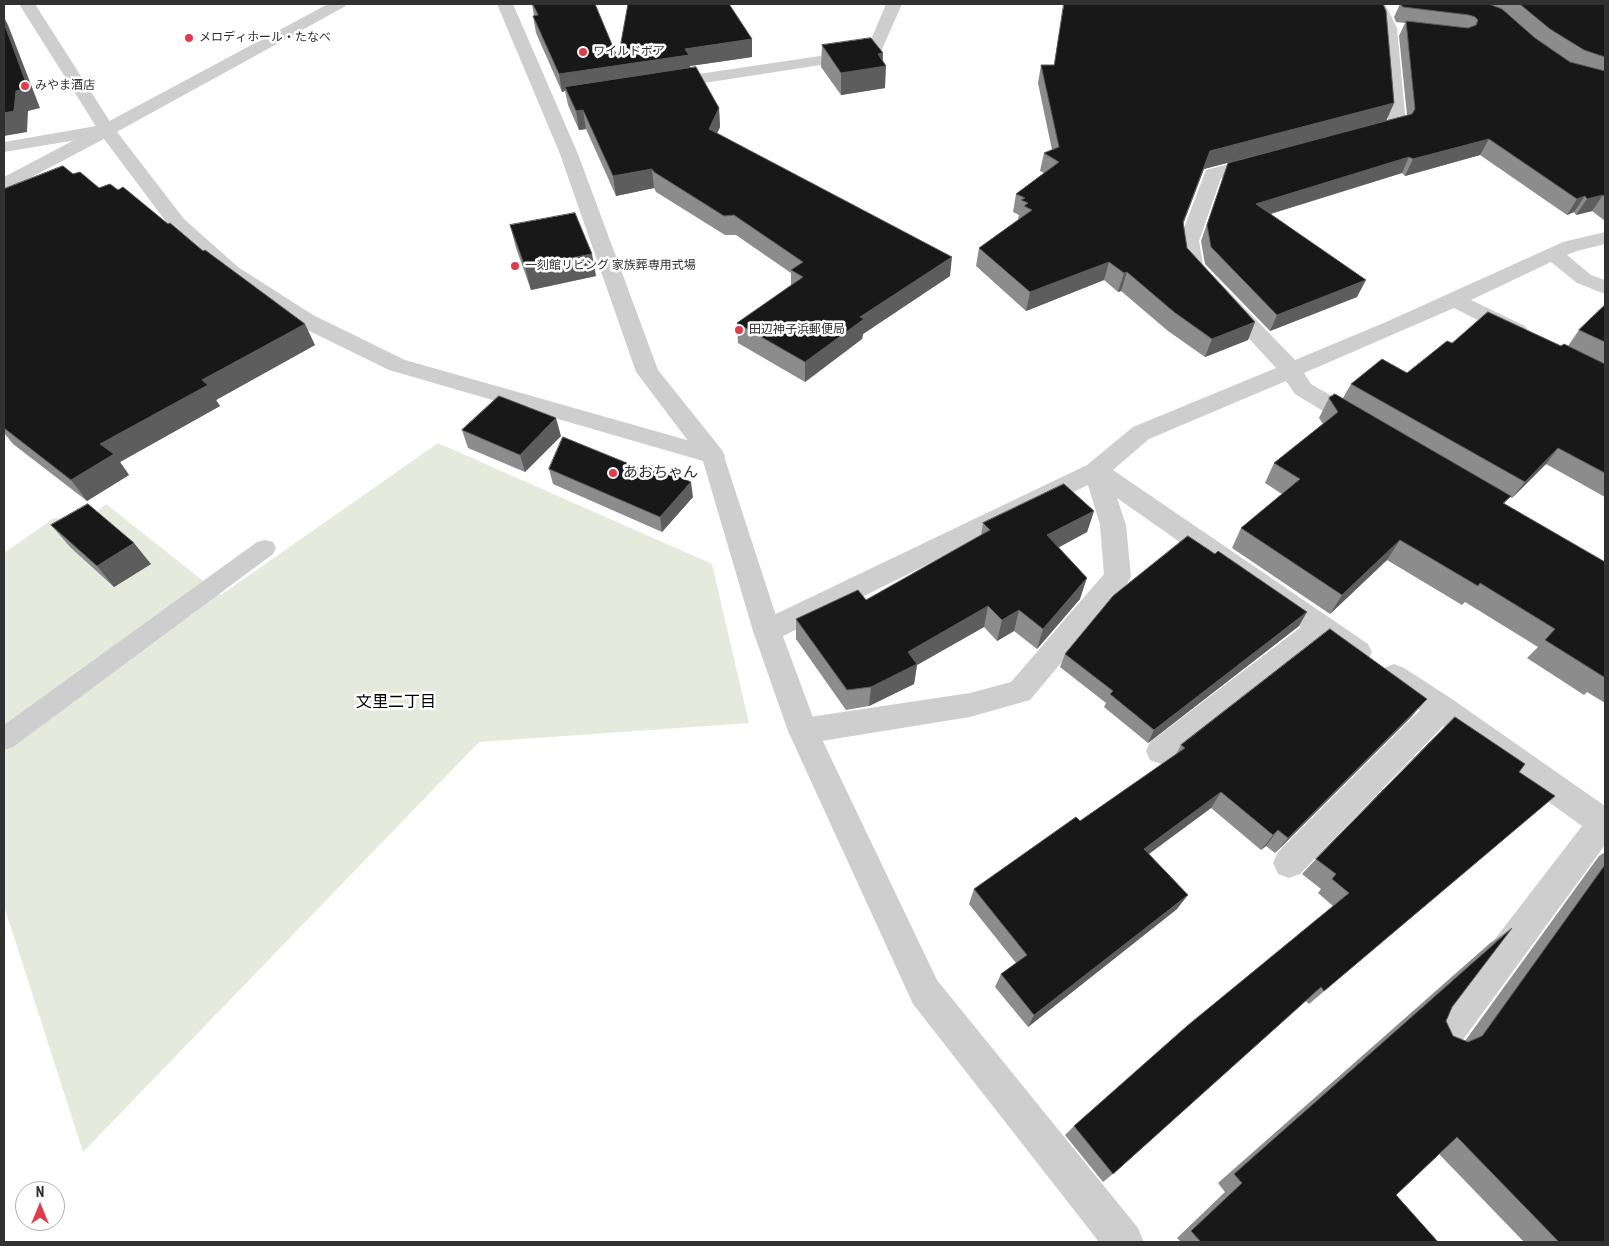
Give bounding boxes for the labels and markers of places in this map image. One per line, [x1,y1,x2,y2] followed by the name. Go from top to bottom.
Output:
[199,31,331,45] place label: メロディホール・たなべ
[183,32,195,44] marker: メロディホール・たなべ
[593,45,665,59] place label: ワイルドボア
[577,46,589,58] marker: ワイルドボア
[35,79,95,93] place label: みやま酒店
[19,80,31,92] marker: みやま酒店
[525,259,696,273] place label: 一刻館リビング 家族葬専用式場
[509,260,521,272] marker: 一刻館リビング 家族葬専用式場
[749,323,845,337] place label: 田辺神子浜郵便局
[733,324,745,336] marker: 田辺神子浜郵便局
[623,464,698,482] place label: あおちゃん
[607,467,619,479] marker: あおちゃん

